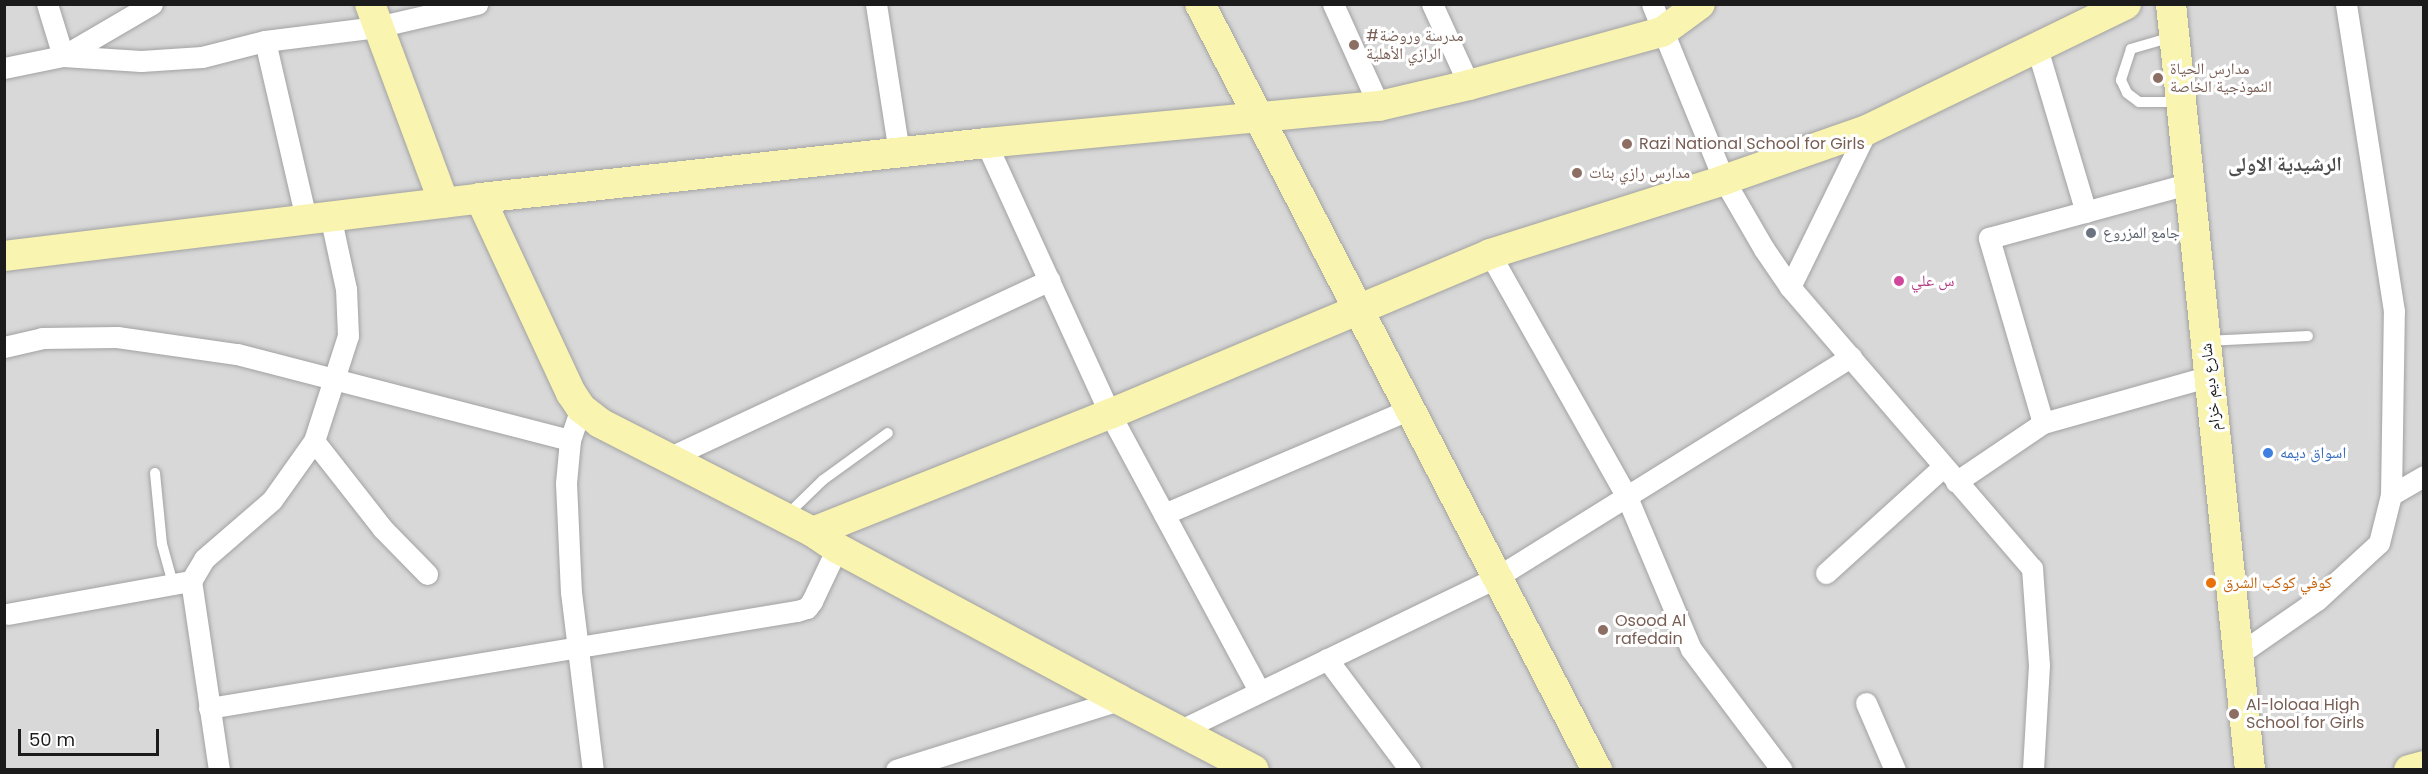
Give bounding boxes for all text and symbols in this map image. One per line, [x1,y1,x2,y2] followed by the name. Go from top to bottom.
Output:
[1366,26,1463,64] place label: #مدرسة وروضة الرازي الأهلية
[1347,38,1361,52] marker: #مدرسة وروضة الرازي الأهلية
[2170,59,2272,97] place label: مدارس الحياة النموذجية الخاصة
[2151,71,2165,85] marker: مدارس الحياة النموذجية الخاصة
[1639,134,1865,154] place label: Razi National School for Girls
[1620,137,1634,151] marker: Razi National School for Girls
[2228,152,2342,176] district label: الرشيدية الاولى
[1589,163,1690,183] place label: مدارس رازي بنات
[1570,166,1584,180] marker: مدارس رازي بنات
[2103,223,2180,243] place label: جامع المزروع
[2084,226,2098,240] marker: جامع المزروع
[1911,271,1954,291] place label: س علي
[1892,274,1906,288] marker: س علي
[2197,342,2225,432] street label: شارع ديم خزام
[2280,443,2346,463] place label: اسواق ديمه
[2261,446,2275,460] marker: اسواق ديمه
[2223,573,2332,593] place label: كوفي كوكب الشرق
[2204,576,2218,590] marker: كوفي كوكب الشرق
[1615,611,1686,649] place label: Osood Al rafedain
[1596,623,1610,637] marker: Osood Al rafedain
[2246,695,2364,733] place label: Al-loloaa High School for Girls
[2227,707,2241,721] marker: Al-loloaa High School for Girls
[21,717,162,755] scale bar
[29,727,75,752] text: 50 m

